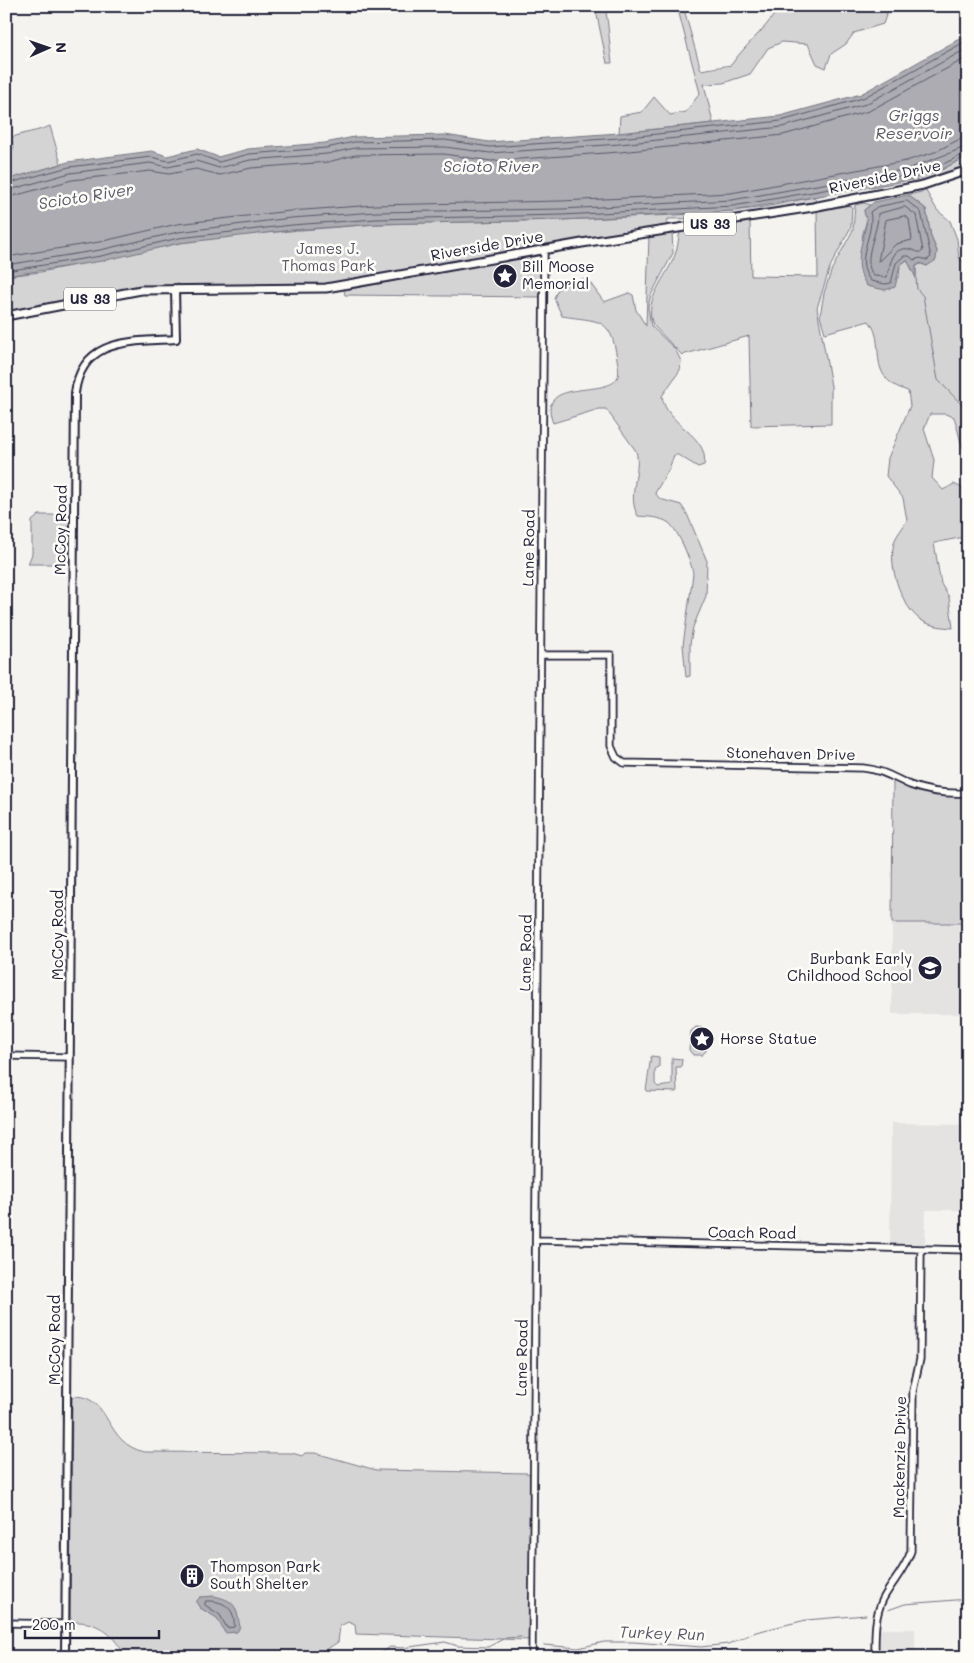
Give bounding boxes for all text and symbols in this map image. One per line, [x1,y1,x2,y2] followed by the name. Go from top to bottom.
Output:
[22,22,72,72] north arrow
[52,42,71,53] text: N
[876,104,952,143] water label: Griggs Reservoir
[827,154,943,198] street label: Riverside Drive
[443,155,539,176] water label: Scioto River
[37,178,135,213] water label: Scioto River
[684,212,736,235] road number: US 33
[429,225,545,265] street label: Riverside Drive
[281,238,375,275] park label: James J. Thomas Park
[522,256,595,293] place label: Bill Moose Memorial
[492,263,518,289] place icon: Bill Moose Memorial
[64,288,116,310] road number: US 33
[49,485,71,575] street label: McCoy Road
[517,509,539,587] street label: Lane Road
[726,742,856,764] street label: Stonehaven Drive
[47,890,67,980] street label: McCoy Road
[514,914,536,992] street label: Lane Road
[787,948,912,985] place label: Burbank Early Childhood School
[917,955,943,981] school or university icon: Burbank Early Childhood School
[689,1026,715,1052] place icon: Horse Statue
[720,1028,817,1048] place label: Horse Statue
[708,1221,796,1243] street label: Coach Road
[44,1295,64,1385] street label: McCoy Road
[510,1319,532,1397] street label: Lane Road
[888,1396,910,1518] street label: Mackenzie Drive
[210,1556,320,1593] place label: Thompson Park South Shelter
[179,1563,205,1589] building icon: Thompson Park South Shelter
[25,1608,159,1640] scale bar
[32,1614,76,1634] text: 200 m
[619,1621,705,1644] water label: Turkey Run

